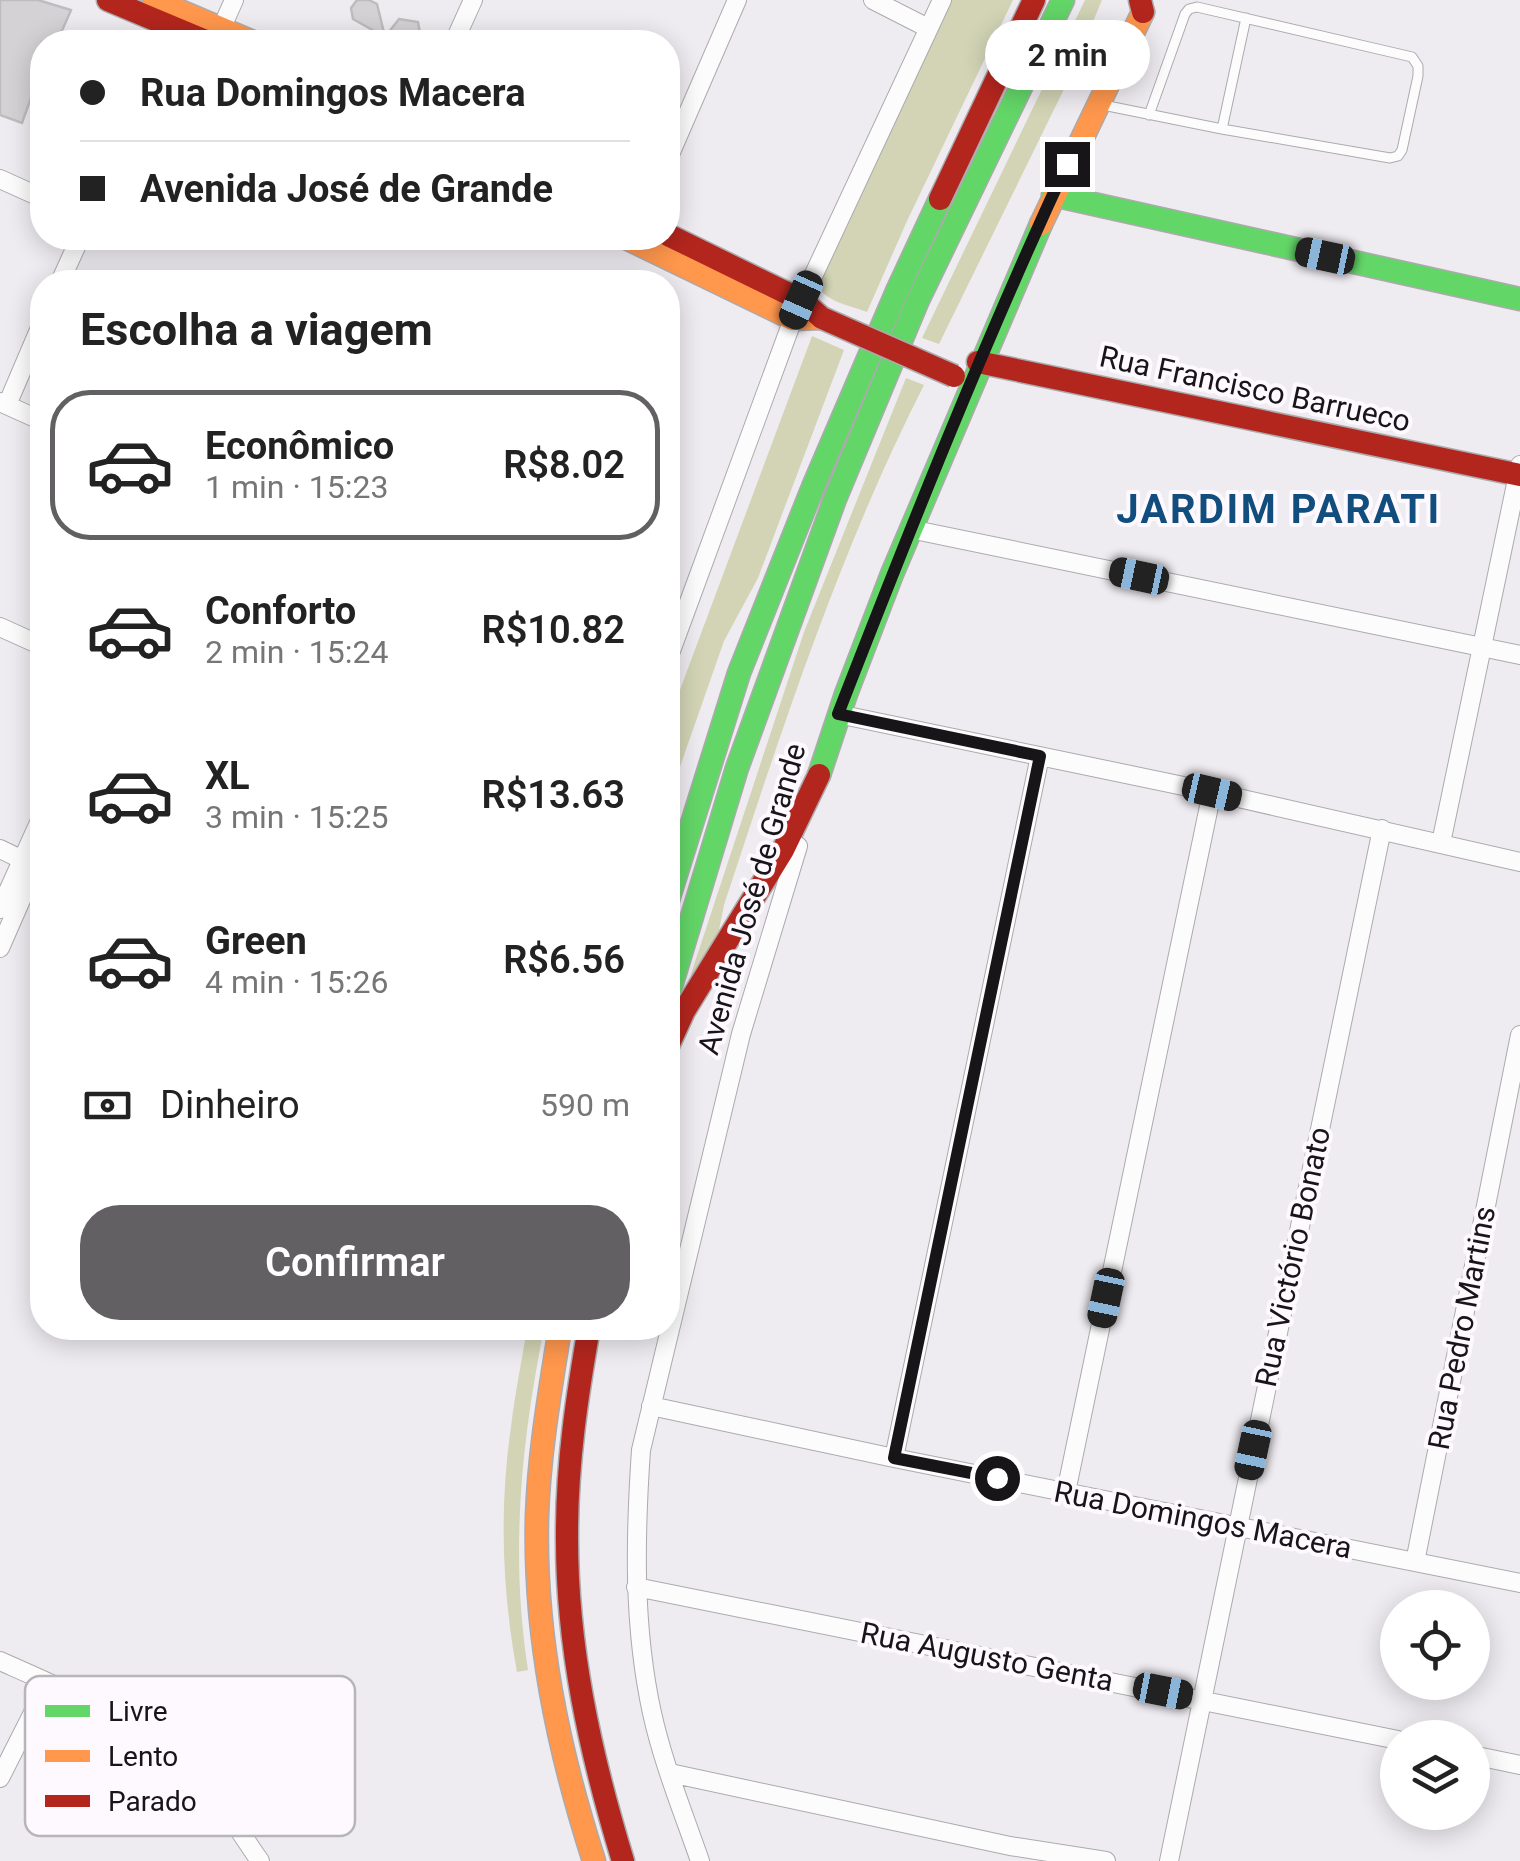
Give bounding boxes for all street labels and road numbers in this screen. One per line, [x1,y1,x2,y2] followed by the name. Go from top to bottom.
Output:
[1097,338,1414,439] street label: Rua Francisco Barrueco
[690,739,813,1059] street label: Avenida José de Grande
[1248,1124,1337,1390] street label: Rua Victório Bonato
[1421,1203,1502,1453] street label: Rua Pedro Martins
[1051,1473,1355,1566] street label: Rua Domingos Macera
[858,1615,1116,1698] street label: Rua Augusto Genta

